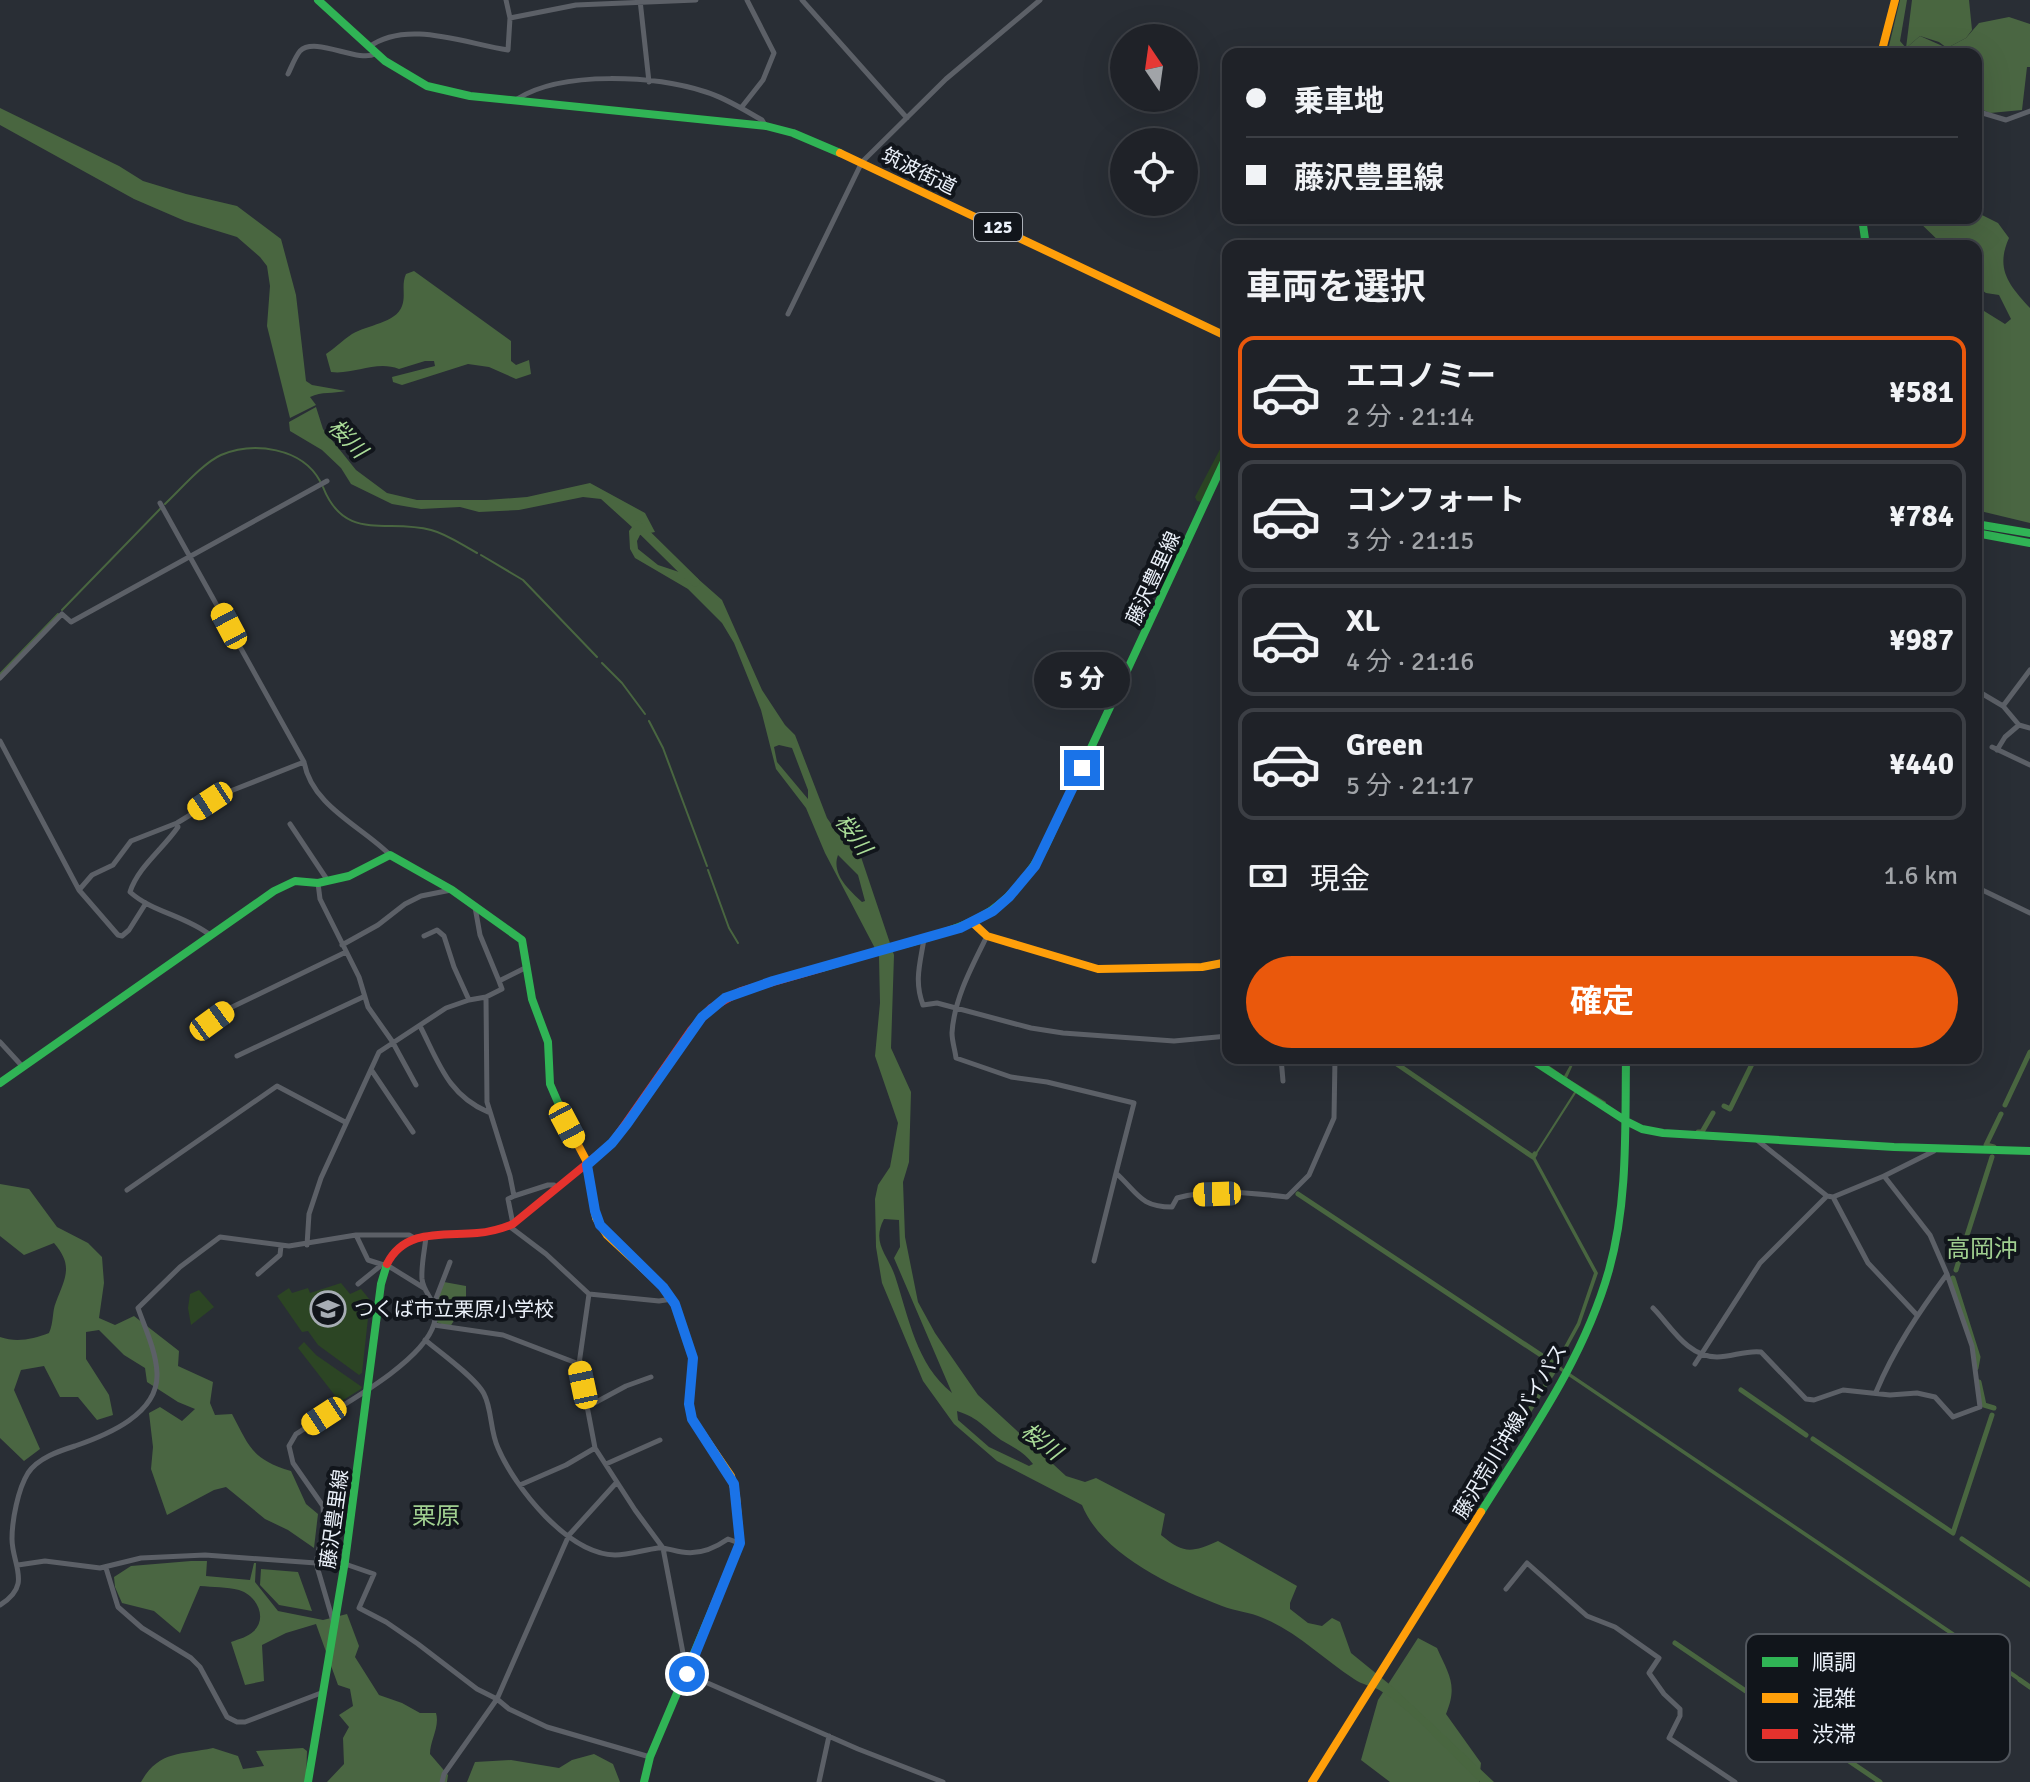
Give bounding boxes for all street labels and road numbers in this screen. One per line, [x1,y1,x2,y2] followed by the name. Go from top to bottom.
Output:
[877,143,960,200] street label: 筑波街道
[974,213,1022,241] road number: 125
[1121,528,1186,629] street label: 藤沢豊里線
[1448,1339,1573,1523] street label: 藤沢荒川沖線バイパス
[315,1468,354,1570] street label: 藤沢豊里線

